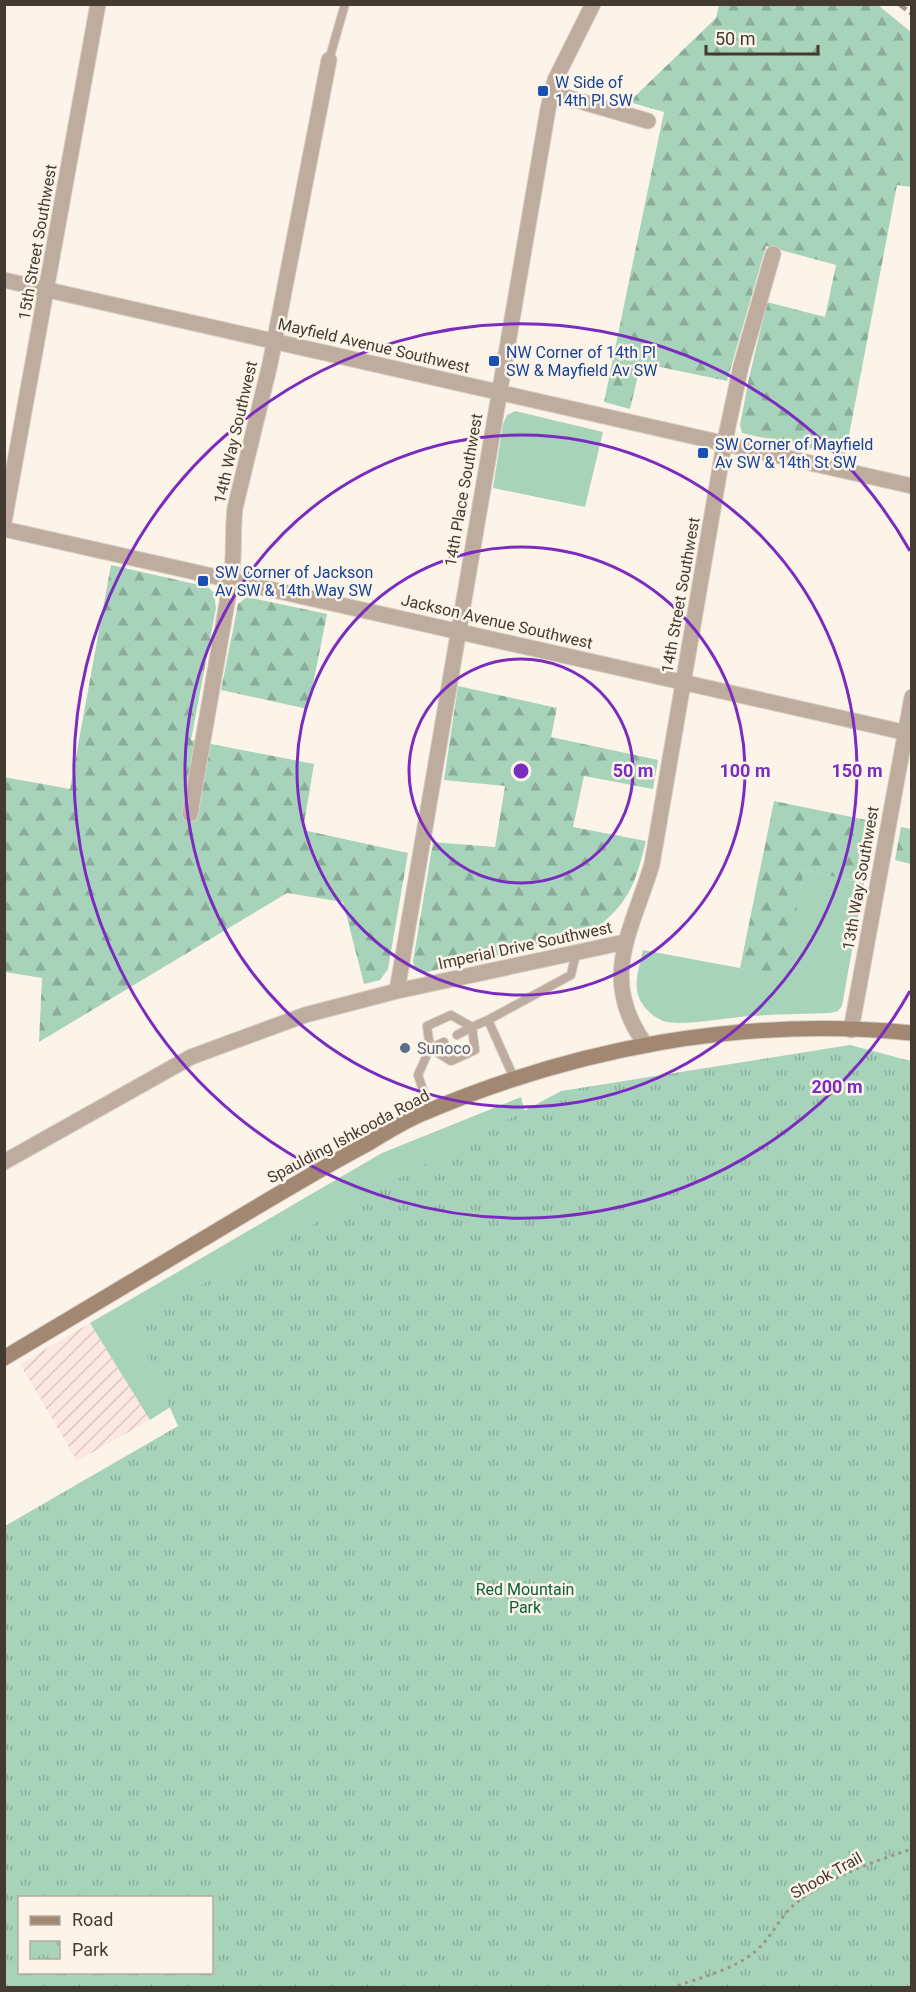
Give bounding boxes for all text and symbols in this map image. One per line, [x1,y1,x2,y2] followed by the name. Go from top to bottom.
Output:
[706,18,818,56] scale bar
[715,28,755,49] text: 50 m
[555,73,633,110] place label: W Side of 14th Pl SW
[536,84,550,98] marker: W Side of 14th Pl SW
[14,163,61,321] street label: 15th Street Southwest
[276,314,472,377] street label: Mayfield Avenue Southwest
[506,343,657,380] place label: NW Corner of 14th Pl SW & Mayfield Av SW
[487,354,501,368] marker: NW Corner of 14th Pl SW & Mayfield Av SW
[210,359,261,505] street label: 14th Way Southwest
[441,412,486,568] street label: 14th Place Southwest
[715,435,873,472] place label: SW Corner of Mayfield Av SW & 14th St SW
[696,446,710,460] marker: SW Corner of Mayfield Av SW & 14th St SW
[657,516,704,674] street label: 14th Street Southwest
[215,563,373,600] place label: SW Corner of Jackson Av SW & 14th Way SW
[196,574,210,588] marker: SW Corner of Jackson Av SW & 14th Way SW
[399,590,595,653] street label: Jackson Avenue Southwest
[613,760,653,781] text: 50 m
[719,760,771,781] text: 100 m
[831,760,883,781] text: 150 m
[511,761,531,781] centre of rings
[838,805,882,951] street label: 13th Way Southwest
[436,918,614,973] street label: Imperial Drive Southwest
[417,1039,471,1058] place label: Sunoco
[398,1041,412,1055] marker: Sunoco
[811,1076,863,1097] text: 200 m
[264,1086,433,1187] street label: Spaulding Ishkooda Road
[476,1580,574,1617] park label: Red Mountain Park
[787,1848,865,1903] street label: Shook Trail
[18,1896,213,1974] legend
[72,1909,113,1930] text: Road
[72,1939,109,1960] text: Park

